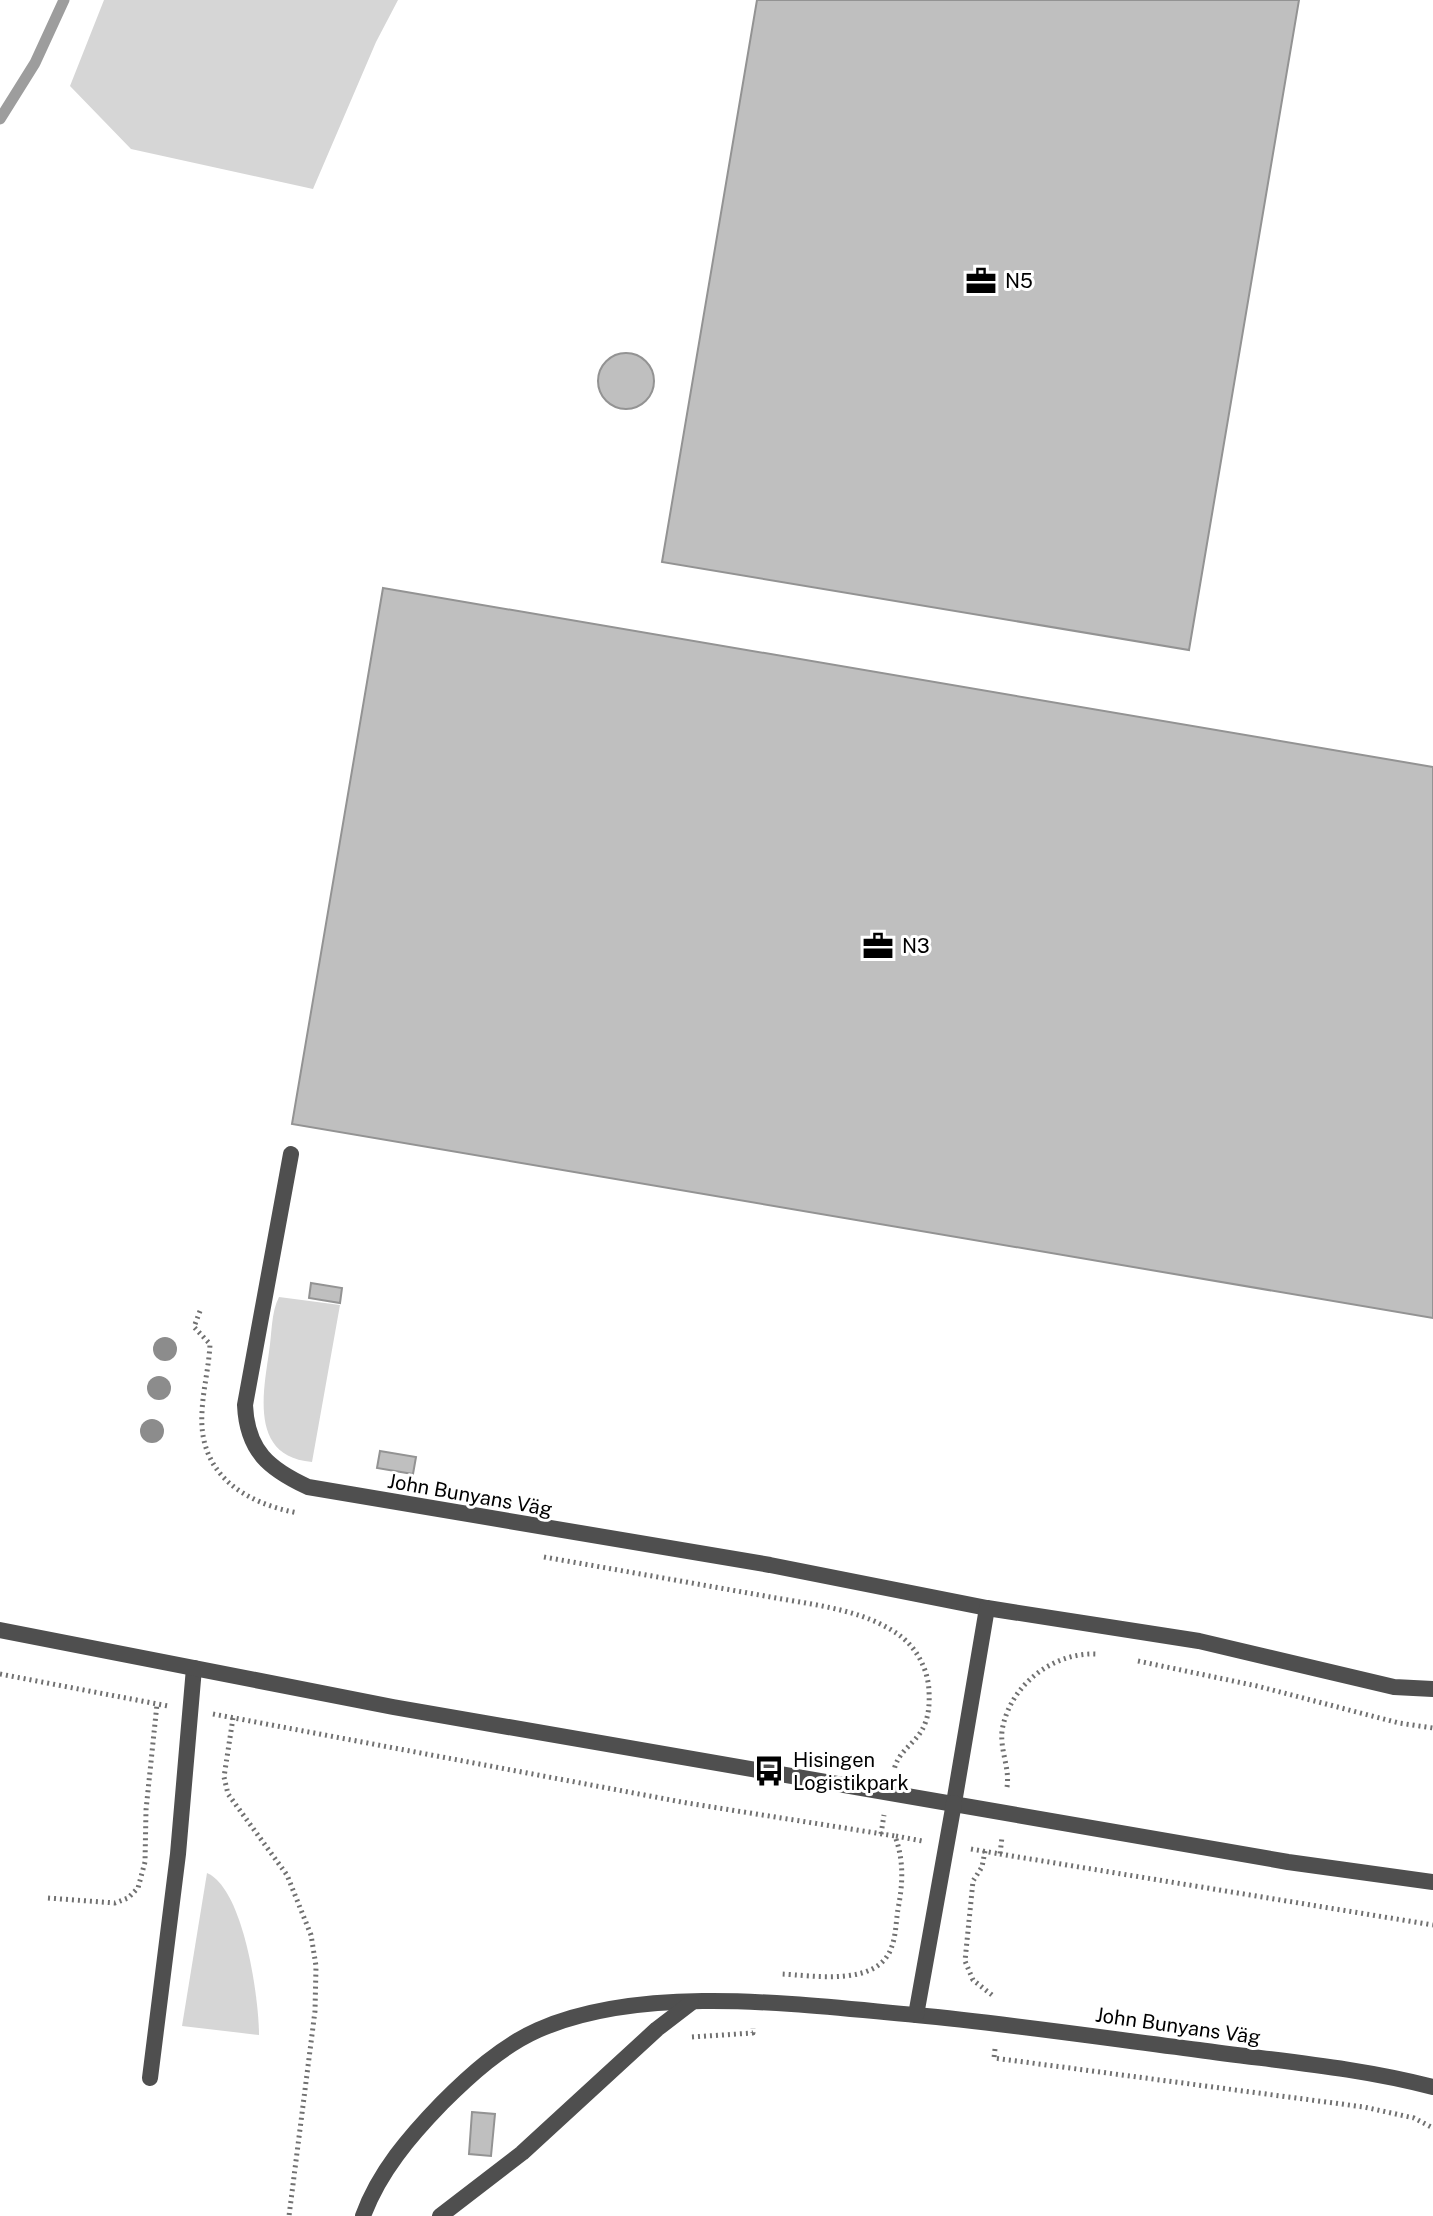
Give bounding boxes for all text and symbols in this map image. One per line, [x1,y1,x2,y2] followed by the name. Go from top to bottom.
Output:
[964,264,998,298] office icon: N5
[1005,269,1033,293] place label: N5
[861,929,895,963] office icon: N3
[902,934,930,958] place label: N3
[386,1469,554,1521] street label: John Bunyans Väg
[793,1748,909,1795] place label: Hisingen Logistikpark
[752,1754,786,1788] bus stop icon: Hisingen Logistikpark
[1094,2003,1262,2049] street label: John Bunyans Väg

